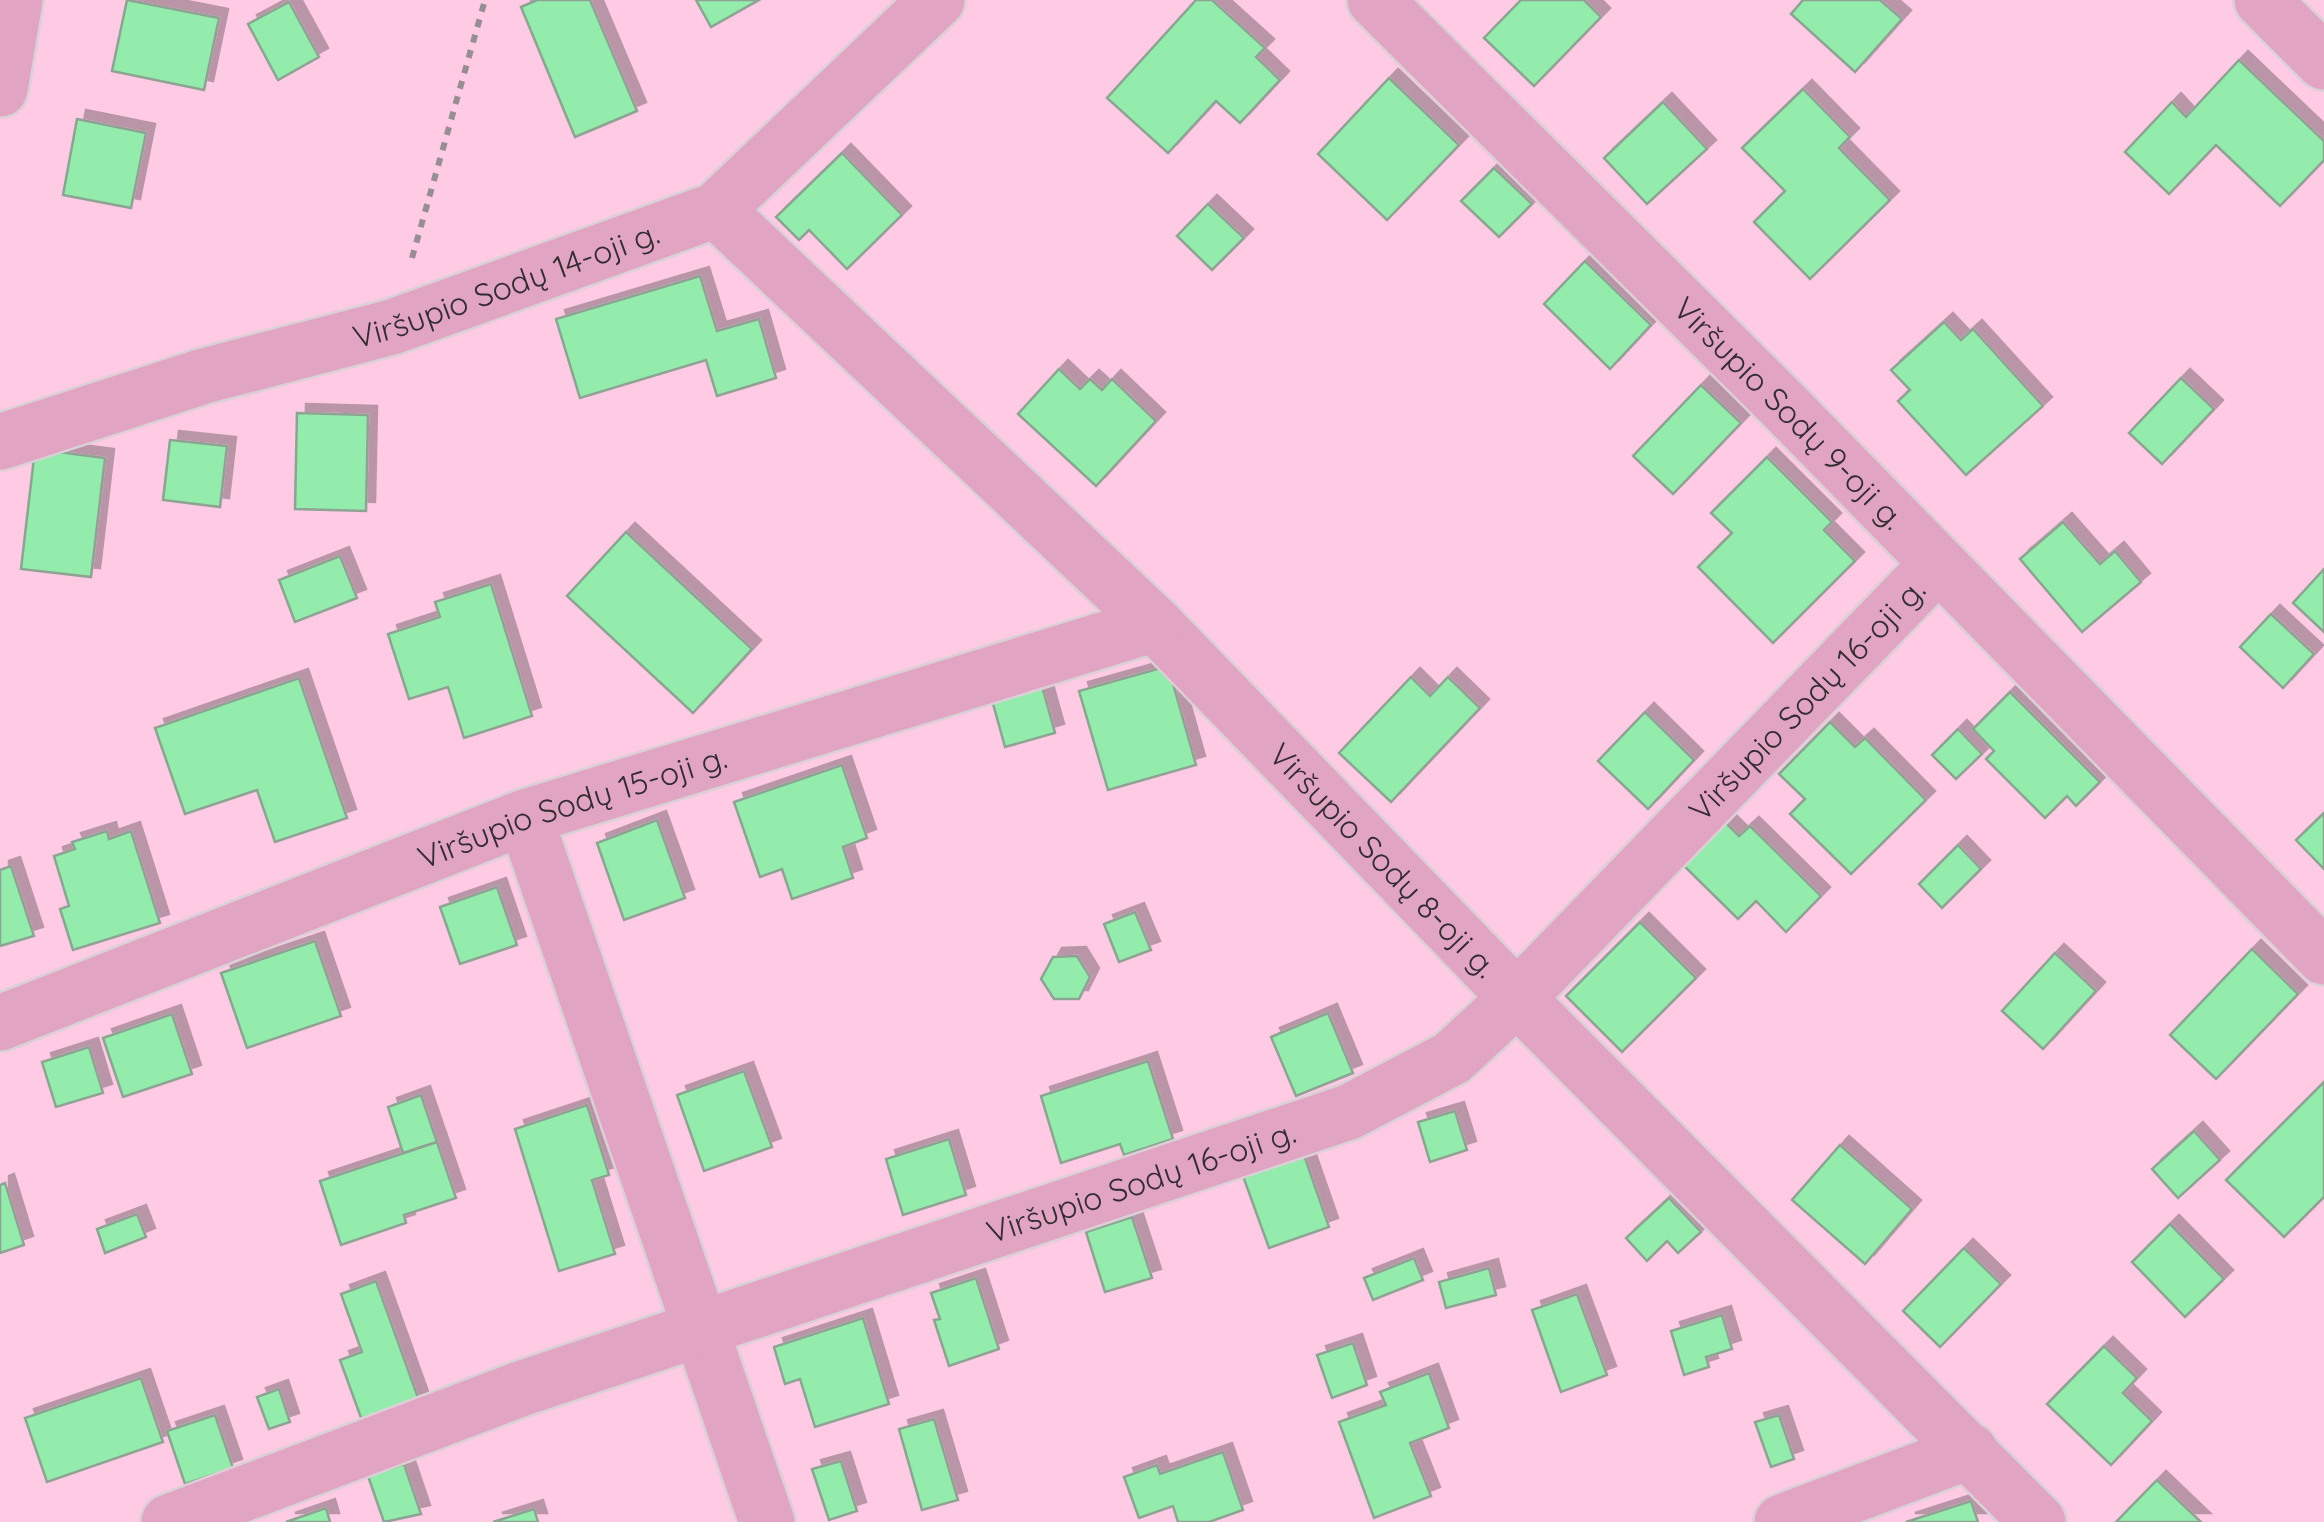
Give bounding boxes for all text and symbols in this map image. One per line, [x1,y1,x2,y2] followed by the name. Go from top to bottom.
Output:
[348,212,664,356] street label: Viršupio Sodų 14-oji g.
[1665,288,1914,538] street label: Viršupio Sodų 9-oji g.
[1680,570,1933,829] street label: Viršupio Sodų 16-oji g.
[1261,734,1506,986] street label: Viršupio Sodų 8-oji g.
[412,736,731,877] street label: Viršupio Sodų 15-oji g.
[981,1111,1300,1252] street label: Viršupio Sodų 16-oji g.

